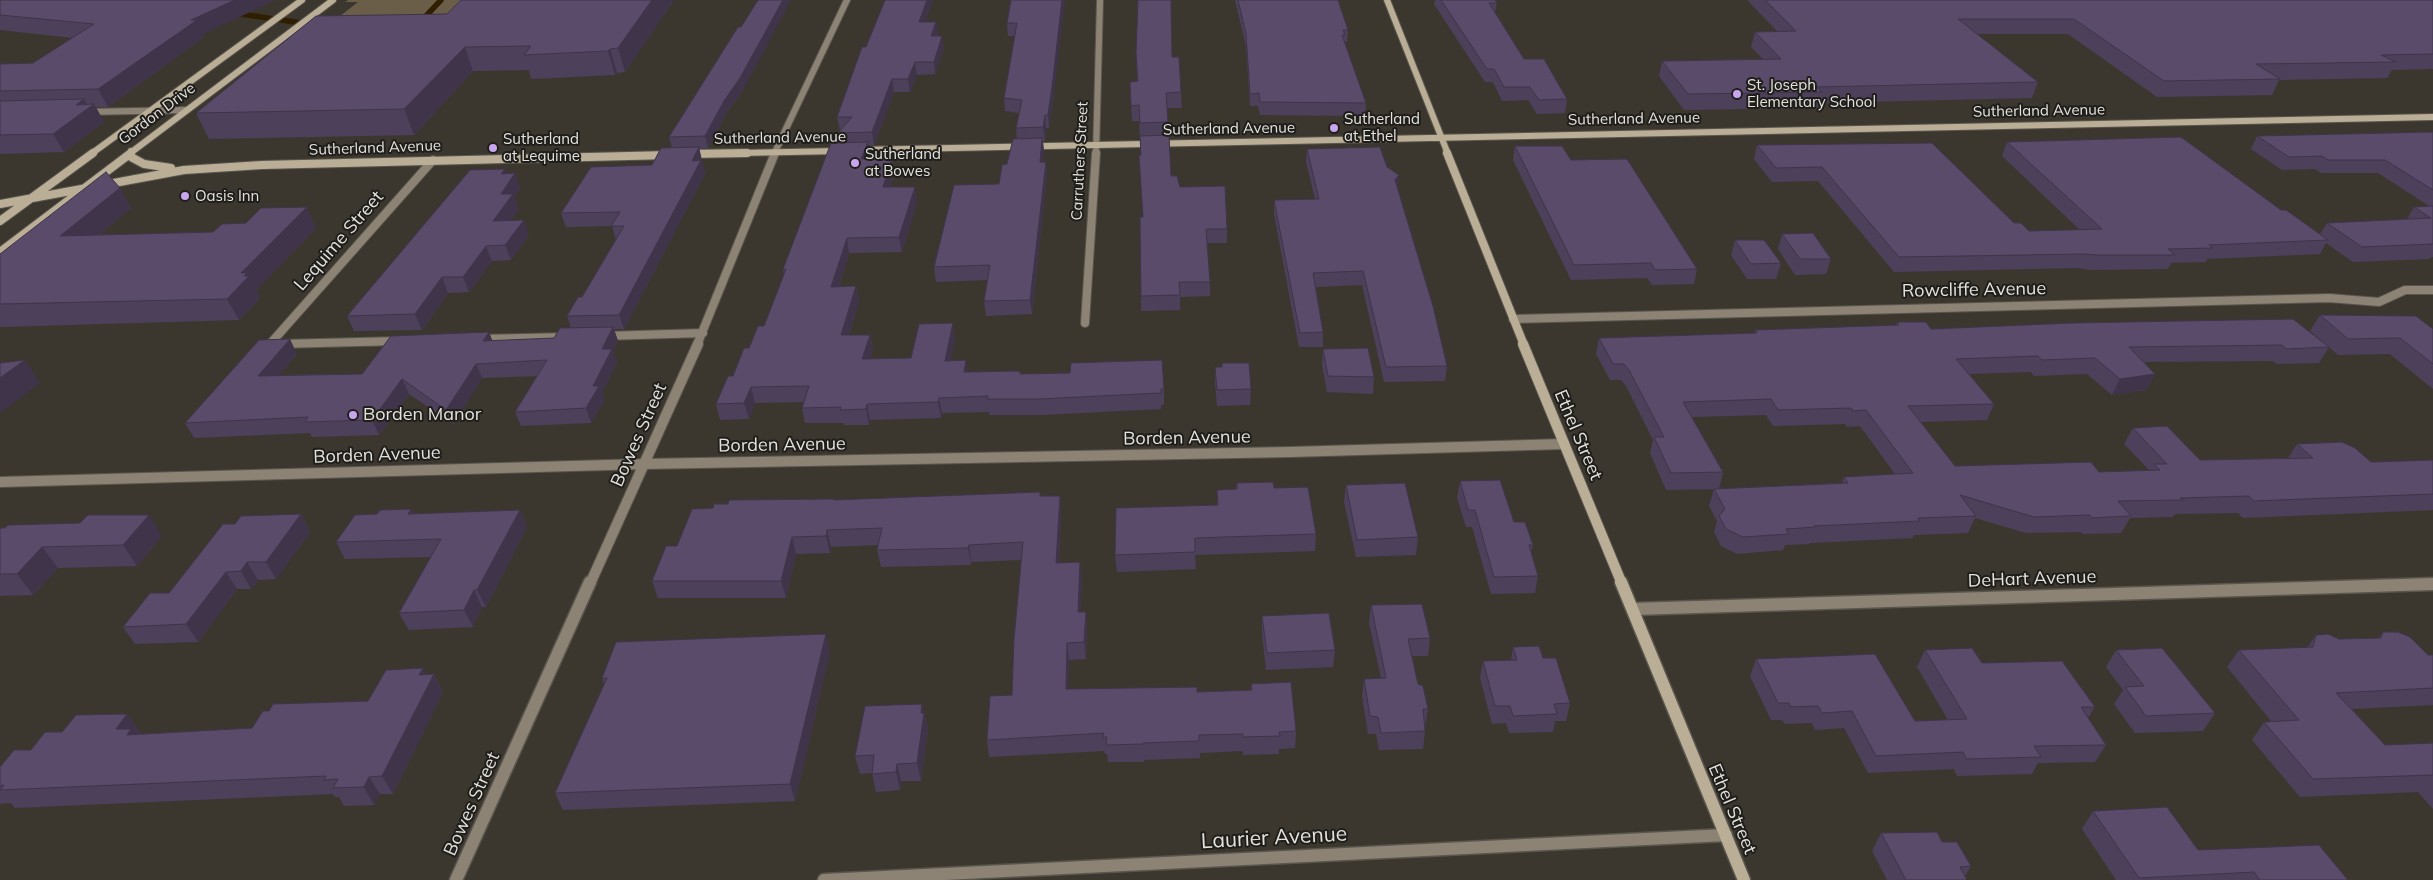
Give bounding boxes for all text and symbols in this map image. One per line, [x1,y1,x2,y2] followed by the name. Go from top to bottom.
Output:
[1747,76,1876,111] place label: St. Joseph Elementary School
[115,79,199,149] street label: Gordon Drive
[1731,88,1743,100] marker: St. Joseph Elementary School
[1068,101,1092,221] street label: Carruthers Street
[1973,101,2105,121] street label: Sutherland Avenue
[1568,109,1700,129] street label: Sutherland Avenue
[1344,110,1420,145] place label: Sutherland at Ethel
[1163,119,1295,139] street label: Sutherland Avenue
[1328,122,1340,134] marker: Sutherland at Ethel
[714,128,846,148] street label: Sutherland Avenue
[503,130,580,165] place label: Sutherland at Lequime
[309,137,441,159] street label: Sutherland Avenue
[487,142,499,154] marker: Sutherland at Lequime
[865,145,941,180] place label: Sutherland at Bowes
[849,157,861,169] marker: Sutherland at Bowes
[195,187,259,205] place label: Oasis Inn
[290,187,388,295] street label: Lequime Street
[179,190,191,202] marker: Oasis Inn
[1902,278,2046,302] street label: Rowcliffe Avenue
[607,380,671,490] street label: Bowes Street
[1549,387,1607,483] street label: Ethel Street
[363,404,481,426] place label: Borden Manor
[347,409,359,421] marker: Borden Manor
[1123,426,1251,450] street label: Borden Avenue
[718,433,846,457] street label: Borden Avenue
[313,442,441,468] street label: Borden Avenue
[1967,566,2097,592] street label: DeHart Avenue
[440,749,504,859] street label: Bowes Street
[1703,761,1761,857] street label: Ethel Street
[1200,822,1348,854] street label: Laurier Avenue

